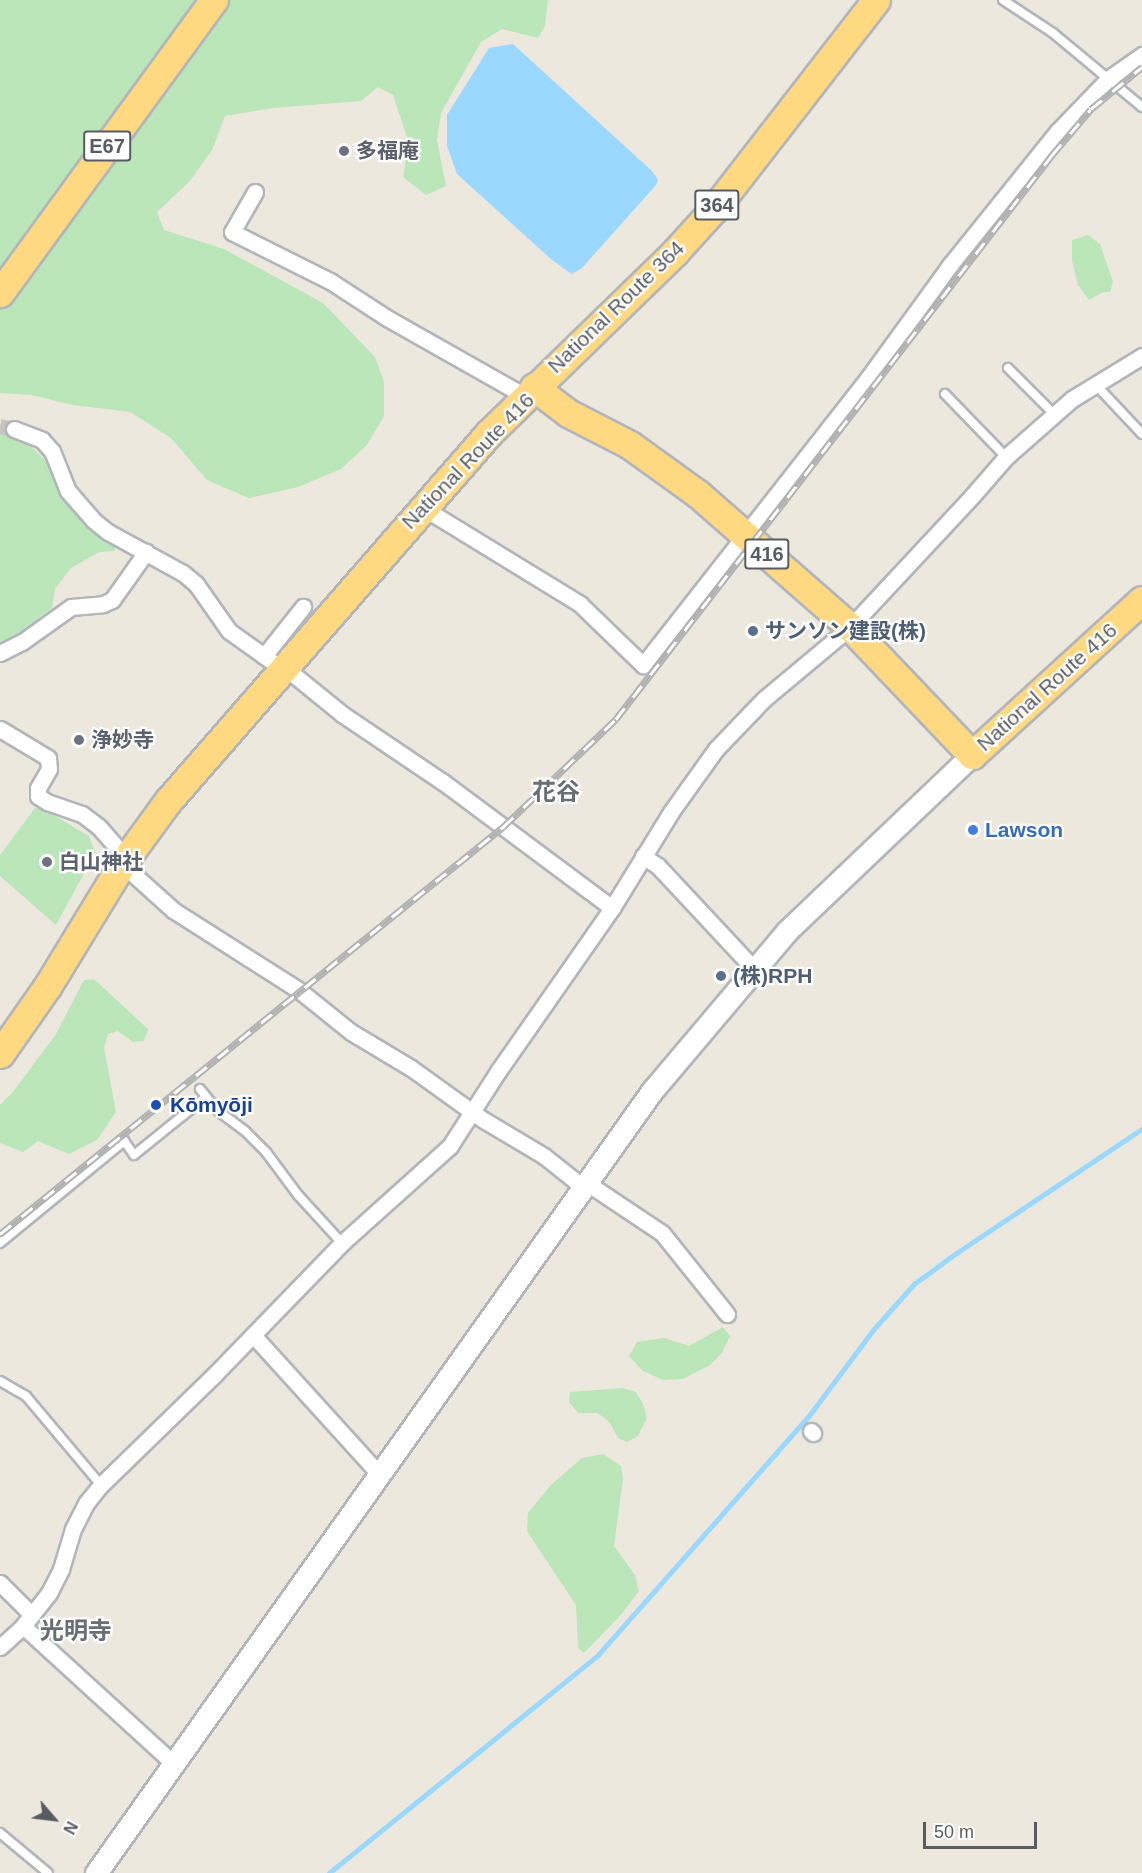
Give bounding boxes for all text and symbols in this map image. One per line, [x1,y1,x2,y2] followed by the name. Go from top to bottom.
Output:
[83,129,131,163] road number: E67
[356,138,419,164] place label: 多福庵
[337,144,351,158] marker: 多福庵
[693,188,741,222] road number: 364
[543,235,689,379] street label: National Route 364
[396,388,540,534] street label: National Route 416
[743,537,791,571] road number: 416
[972,617,1122,757] street label: National Route 416
[765,618,926,644] place label: サンソン建設(株)
[746,624,760,638] marker: サンソン建設(株)
[91,727,154,753] place label: 浄妙寺
[72,733,86,747] marker: 浄妙寺
[532,778,580,806] district label: 花谷
[985,817,1063,843] place label: Lawson
[966,823,980,837] marker: Lawson
[59,849,143,875] place label: 白山神社
[40,855,54,869] marker: 白山神社
[733,963,812,989] place label: (株)RPH
[714,969,728,983] marker: (株)RPH
[170,1092,253,1118] place label: Kōmyōji
[147,1096,165,1114] marker: Kōmyōji
[40,1617,112,1645] district label: 光明寺
[24,1789,84,1849] north arrow
[926,1810,1040,1848] scale bar
[60,1819,81,1837] text: N
[934,1822,974,1842] text: 50 m

